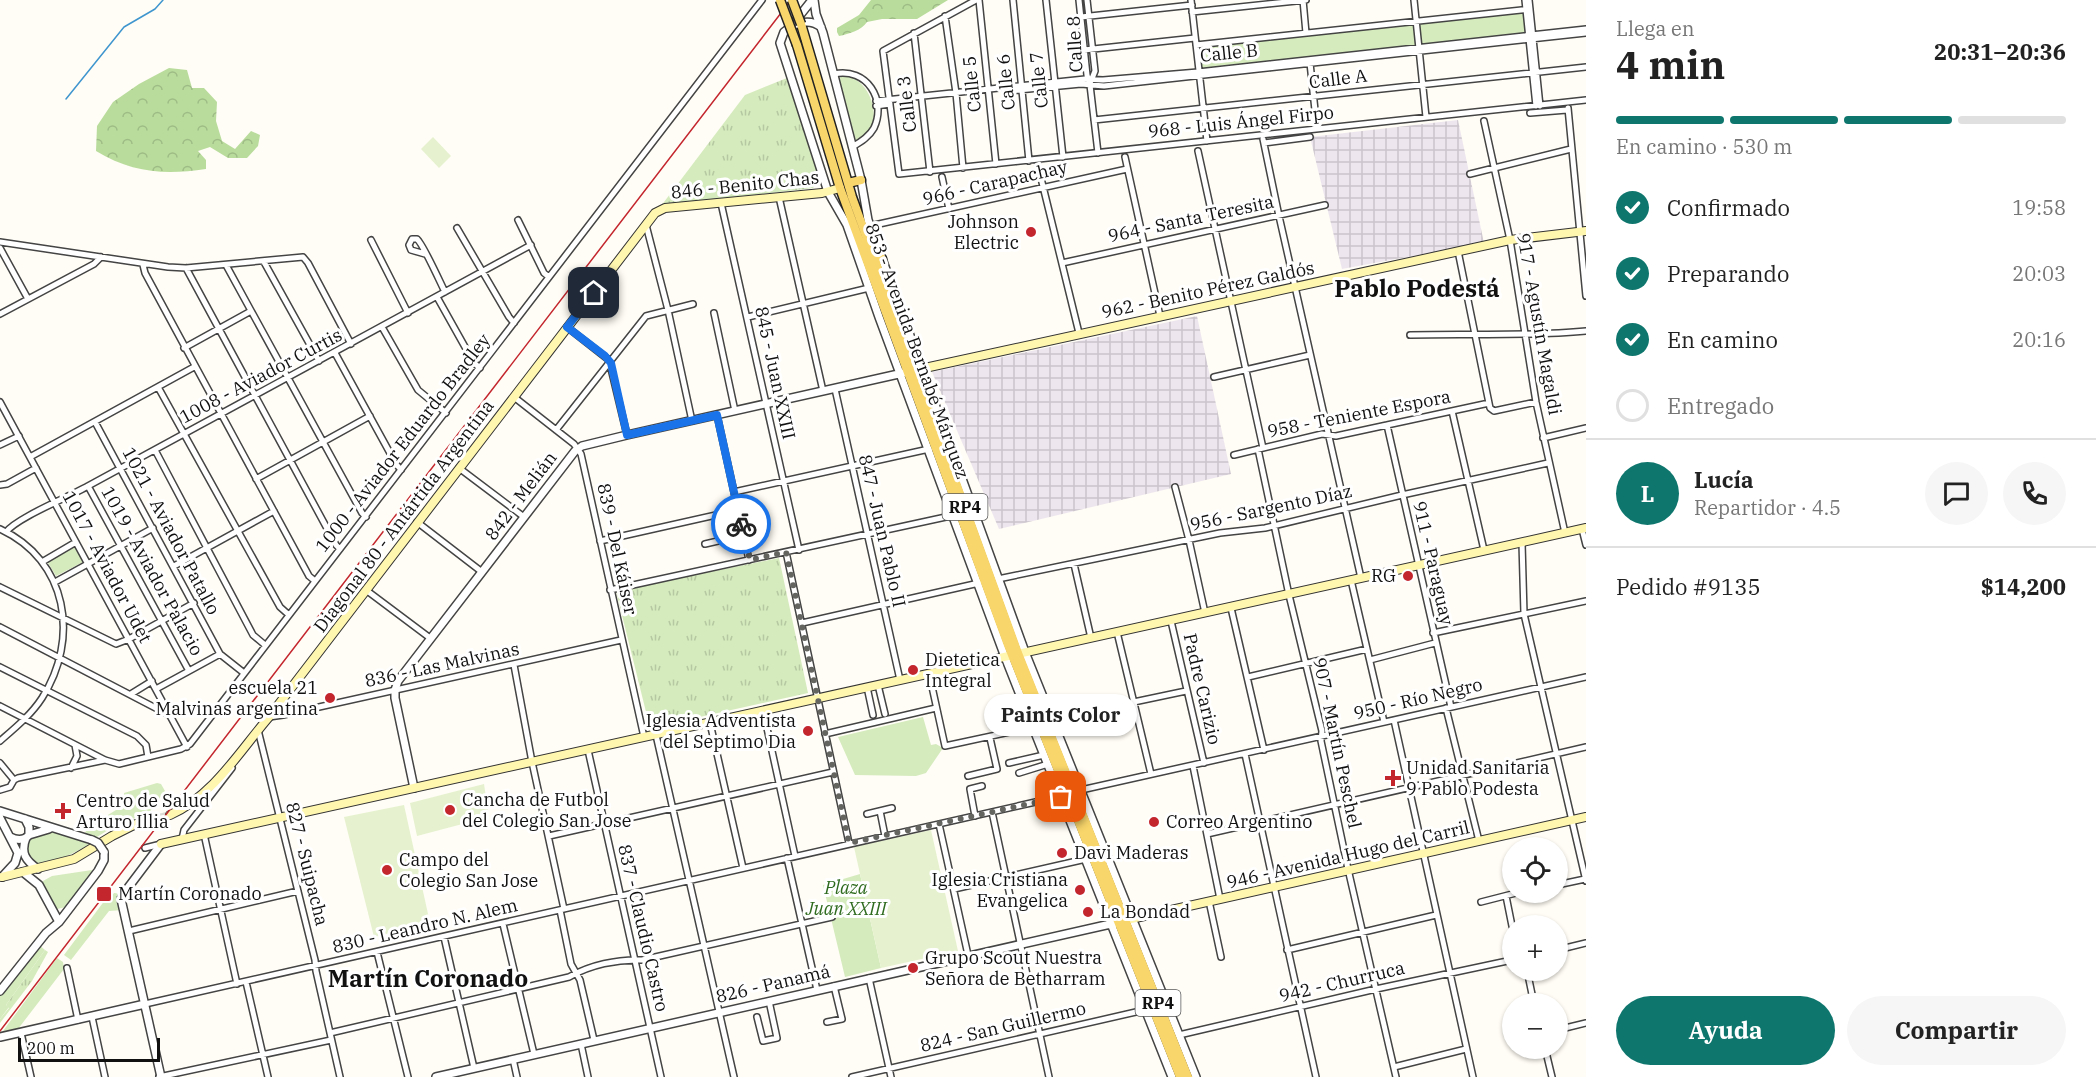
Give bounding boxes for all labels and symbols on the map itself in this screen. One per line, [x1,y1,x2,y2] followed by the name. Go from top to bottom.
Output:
[1062,15,1087,73] street label: Calle 8
[1199,38,1259,67] street label: Calle B
[1024,51,1053,109] street label: Calle 7
[991,53,1020,111] street label: Calle 6
[957,55,986,113] street label: Calle 5
[1308,63,1369,93] street label: Calle A
[892,74,921,134] street label: Calle 3
[1147,100,1335,143] street label: 968 - Luis Ángel Firpo
[920,155,1070,210] street label: 966 - Carapachay
[670,165,820,204] street label: 846 - Benito Chas
[1106,190,1276,247] street label: 964 - Santa Teresita
[948,210,1019,254] place label: Johnson Electric
[860,220,975,482] street label: 853 - Avenida Bernabé Márquez
[1024,225,1038,239] marker: Johnson Electric
[1512,231,1567,417] street label: 917 - Agustín Magaldi
[1099,256,1316,323] street label: 962 - Benito Pérez Galdós
[568,267,619,318] pin
[1334,272,1500,304] district label: Pablo Podestá
[750,304,801,442] street label: 845 - Juan XXIII
[176,323,346,428] street label: 1008 - Aviador Curtis
[310,329,495,556] street label: 1000 - Aviador Eduardo Bradley
[1265,384,1453,443] street label: 958 - Teniente Espora
[308,395,499,637] street label: Diagonal 80 - Antártida Argentina
[117,443,225,619] street label: 1021 - Aviador Patallo
[480,447,562,545] street label: 842 - Melián
[854,452,911,610] street label: 847 - Juan Pablo II
[1188,479,1354,536] street label: 956 - Sargento Díaz
[592,481,643,617] street label: 839 - Del Káiser
[96,482,209,659] street label: 1019 - Aviador Palacio
[58,487,157,647] street label: 1017 - Aviador Udet
[711,494,771,554] courier
[942,494,988,520] road number: RP4
[1408,499,1459,627] street label: 911 - Paraguay
[1371,564,1396,587] place label: RG
[1401,569,1415,583] marker: RG
[1179,631,1226,747] street label: Padre Carizio
[362,637,521,692] street label: 836 - Las Malvinas
[925,648,1000,692] place label: Dietetica Integral
[1308,655,1367,830] street label: 907 - Martín Peschel
[906,663,920,677] marker: Dietetica Integral
[1351,673,1484,724] street label: 950 - Río Negro
[156,676,318,720] place label: escuela 21 Malvinas argentina
[323,691,337,705] marker: escuela 21 Malvinas argentina
[984,695,1138,737] callout: Paints Color
[646,709,796,753] place label: Iglesia Adventista del Septimo Dia
[801,724,815,738] marker: Iglesia Adventista del Septimo Dia
[1406,756,1550,800] place label: Unidad Sanitaria 9 Pablo Podesta
[1384,769,1402,787] marker: Unidad Sanitaria 9 Pablo Podesta
[1035,771,1086,822] pin
[462,788,631,832] place label: Cancha de Futbol del Colegio San Jose
[76,789,210,833] place label: Centro de Salud Arturo Illia
[281,800,334,928] street label: 827 - Suipacha
[54,802,72,820] marker: Centro de Salud Arturo Illia
[443,803,457,817] marker: Cancha de Futbol del Colegio San Jose
[1166,810,1312,833] place label: Correo Argentino
[1147,815,1161,829] marker: Correo Argentino
[1224,815,1472,894] street label: 946 - Avenida Hugo del Carril
[1074,841,1188,864] place label: Davi Maderas
[613,842,674,1014] street label: 837 - Claudio Castro
[1055,846,1069,860] marker: Davi Maderas
[399,848,538,892] place label: Campo del Colegio San Jose
[380,863,394,877] marker: Campo del Colegio San Jose
[932,868,1068,912] place label: Iglesia Cristiana Evangelica
[805,876,888,920] park label: Plaza Juan XXIII
[118,882,262,905] place label: Martín Coronado
[1073,883,1087,897] marker: Iglesia Cristiana Evangelica
[95,885,113,903] marker: Martín Coronado
[330,893,520,958] street label: 830 - Leandro N. Alem
[1100,900,1190,923] place label: La Bondad
[1081,905,1095,919] marker: La Bondad
[925,946,1106,990] place label: Grupo Scout Nuestra Señora de Betharram
[1277,956,1407,1007] street label: 942 - Churruca
[713,959,833,1008] street label: 826 - Panamá
[906,961,920,975] marker: Grupo Scout Nuestra Señora de Betharram
[328,962,528,994] district label: Martín Coronado
[1136,990,1180,1016] road number: RP4
[918,996,1088,1057] street label: 824 - San Guillermo
[18,1035,160,1062] scale bar

